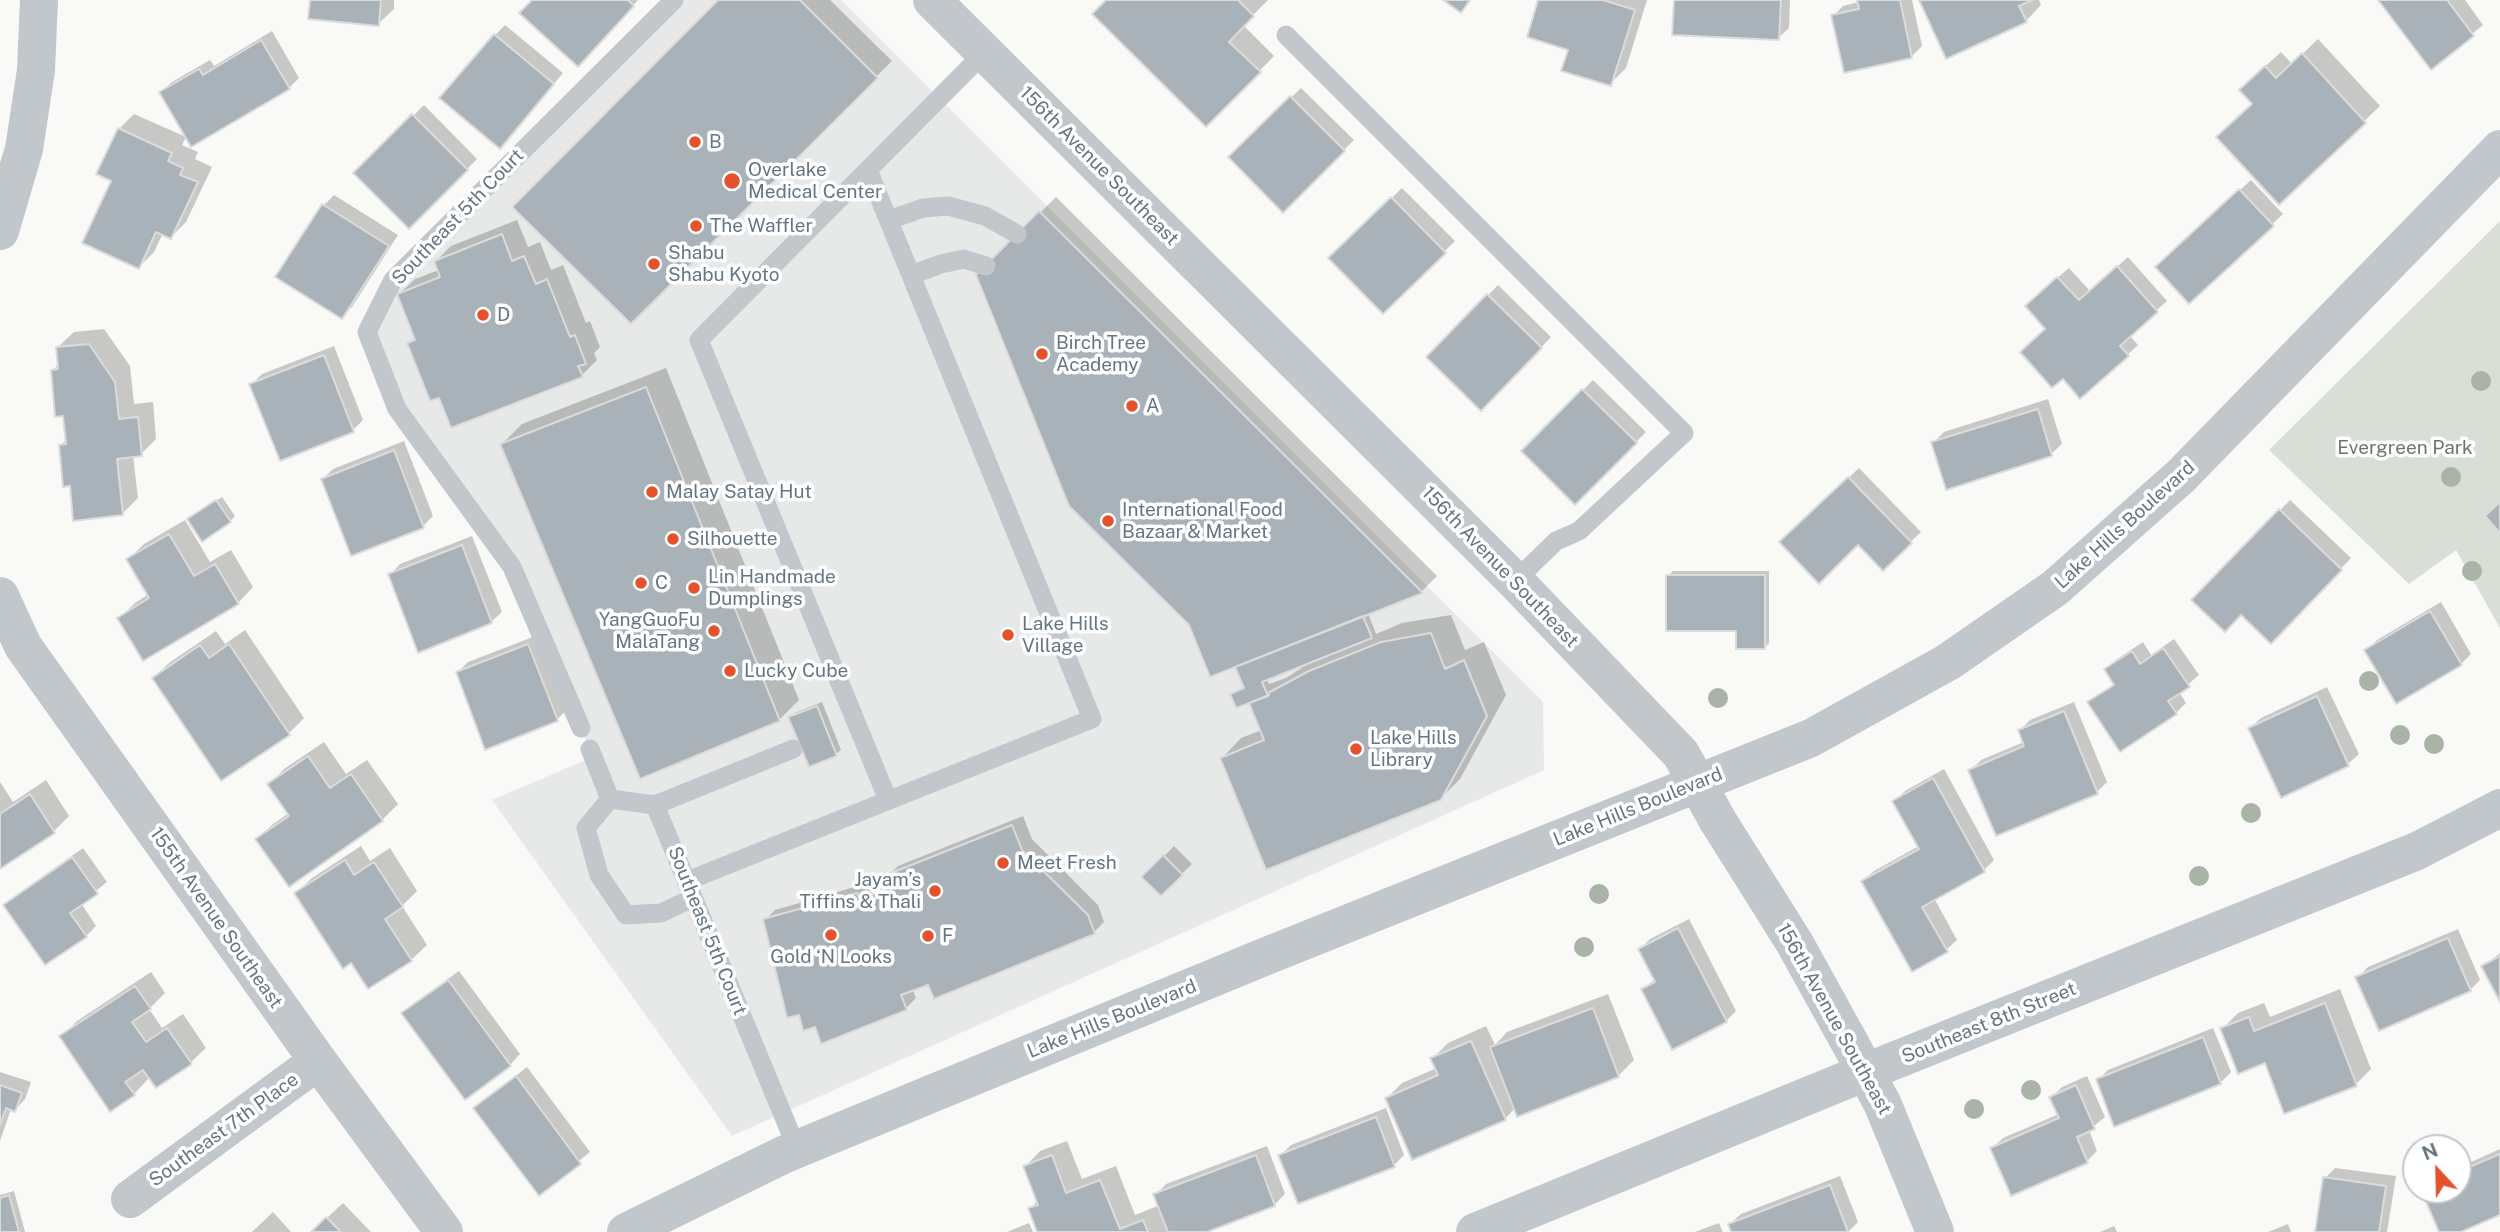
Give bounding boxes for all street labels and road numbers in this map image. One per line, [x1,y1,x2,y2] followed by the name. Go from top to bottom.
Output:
[1015,82,1183,250] street label: 156th Avenue Southeast
[387,144,529,290] street label: Southeast 5th Court
[2050,456,2200,594] street label: Lake Hills Boulevard
[1417,482,1583,652] street label: 156th Avenue Southeast
[1550,763,1726,851] street label: Lake Hills Boulevard
[145,823,287,1013] street label: 155th Avenue Southeast
[663,843,751,1019] street label: Southeast 5th Court
[1772,919,1896,1119] street label: 156th Avenue Southeast
[1024,975,1200,1063] street label: Lake Hills Boulevard
[1898,978,2080,1068] street label: Southeast 8th Street
[145,1068,303,1192] street label: Southeast 7th Place

